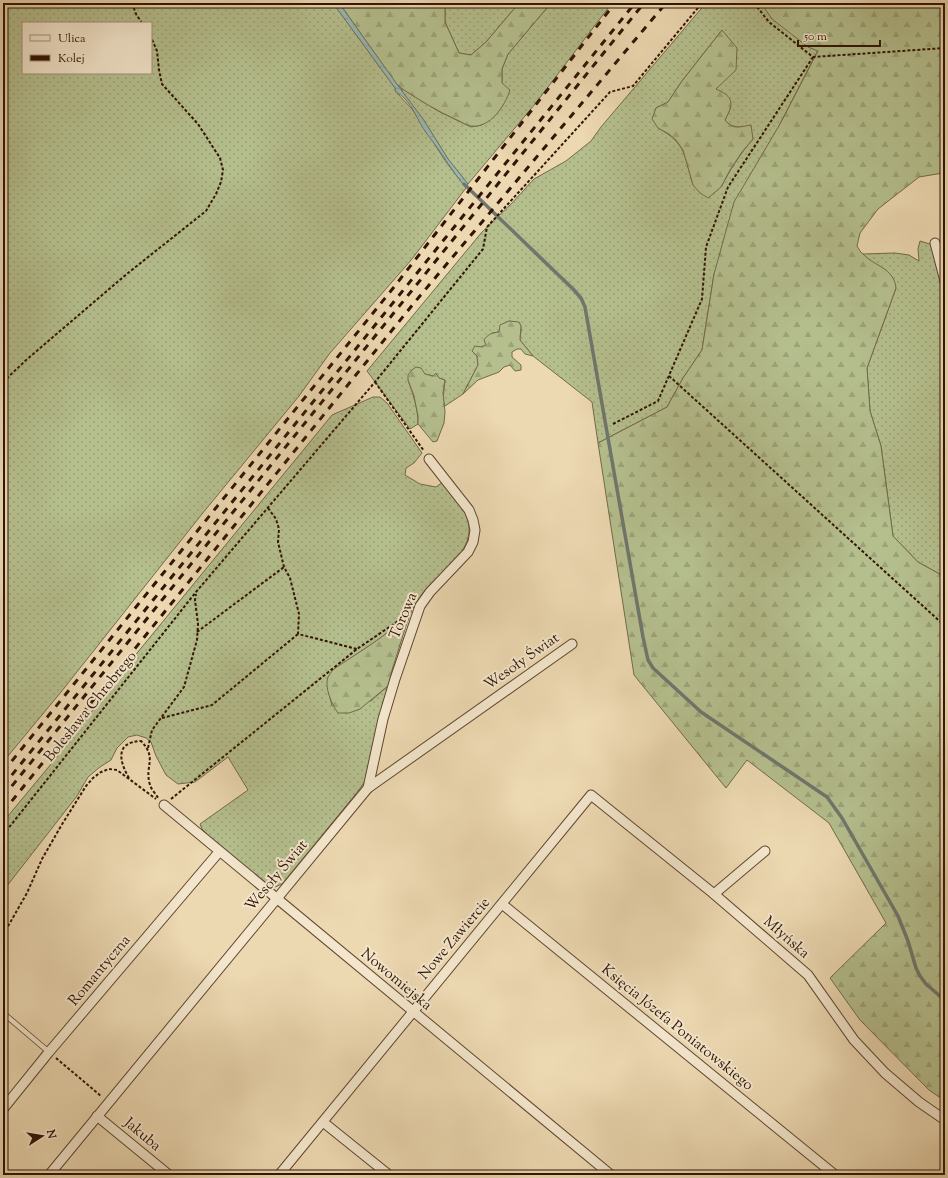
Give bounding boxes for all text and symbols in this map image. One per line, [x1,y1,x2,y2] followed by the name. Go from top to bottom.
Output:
[22,22,152,74] legend
[798,22,880,48] scale bar
[803,28,827,46] text: 50 m
[58,30,86,48] text: Ulica
[58,50,85,68] text: Kolej
[385,589,423,643] street label: Torowa
[479,627,564,696] street label: Wesoły Świat
[40,647,142,767] street label: Bolesława Chrobrego
[239,834,313,916] street label: Wesoły Świat
[414,893,496,985] street label: Nowe Zawiercie
[758,912,814,964] street label: Młyńska
[64,931,136,1011] street label: Romantyczna
[356,944,436,1016] street label: Nowomiejska
[596,960,758,1096] street label: Księcia Józefa Poniatowskiego
[118,1113,165,1157] street label: Jakuba
[22,1116,62,1156] north arrow
[42,1127,60,1140] text: N

